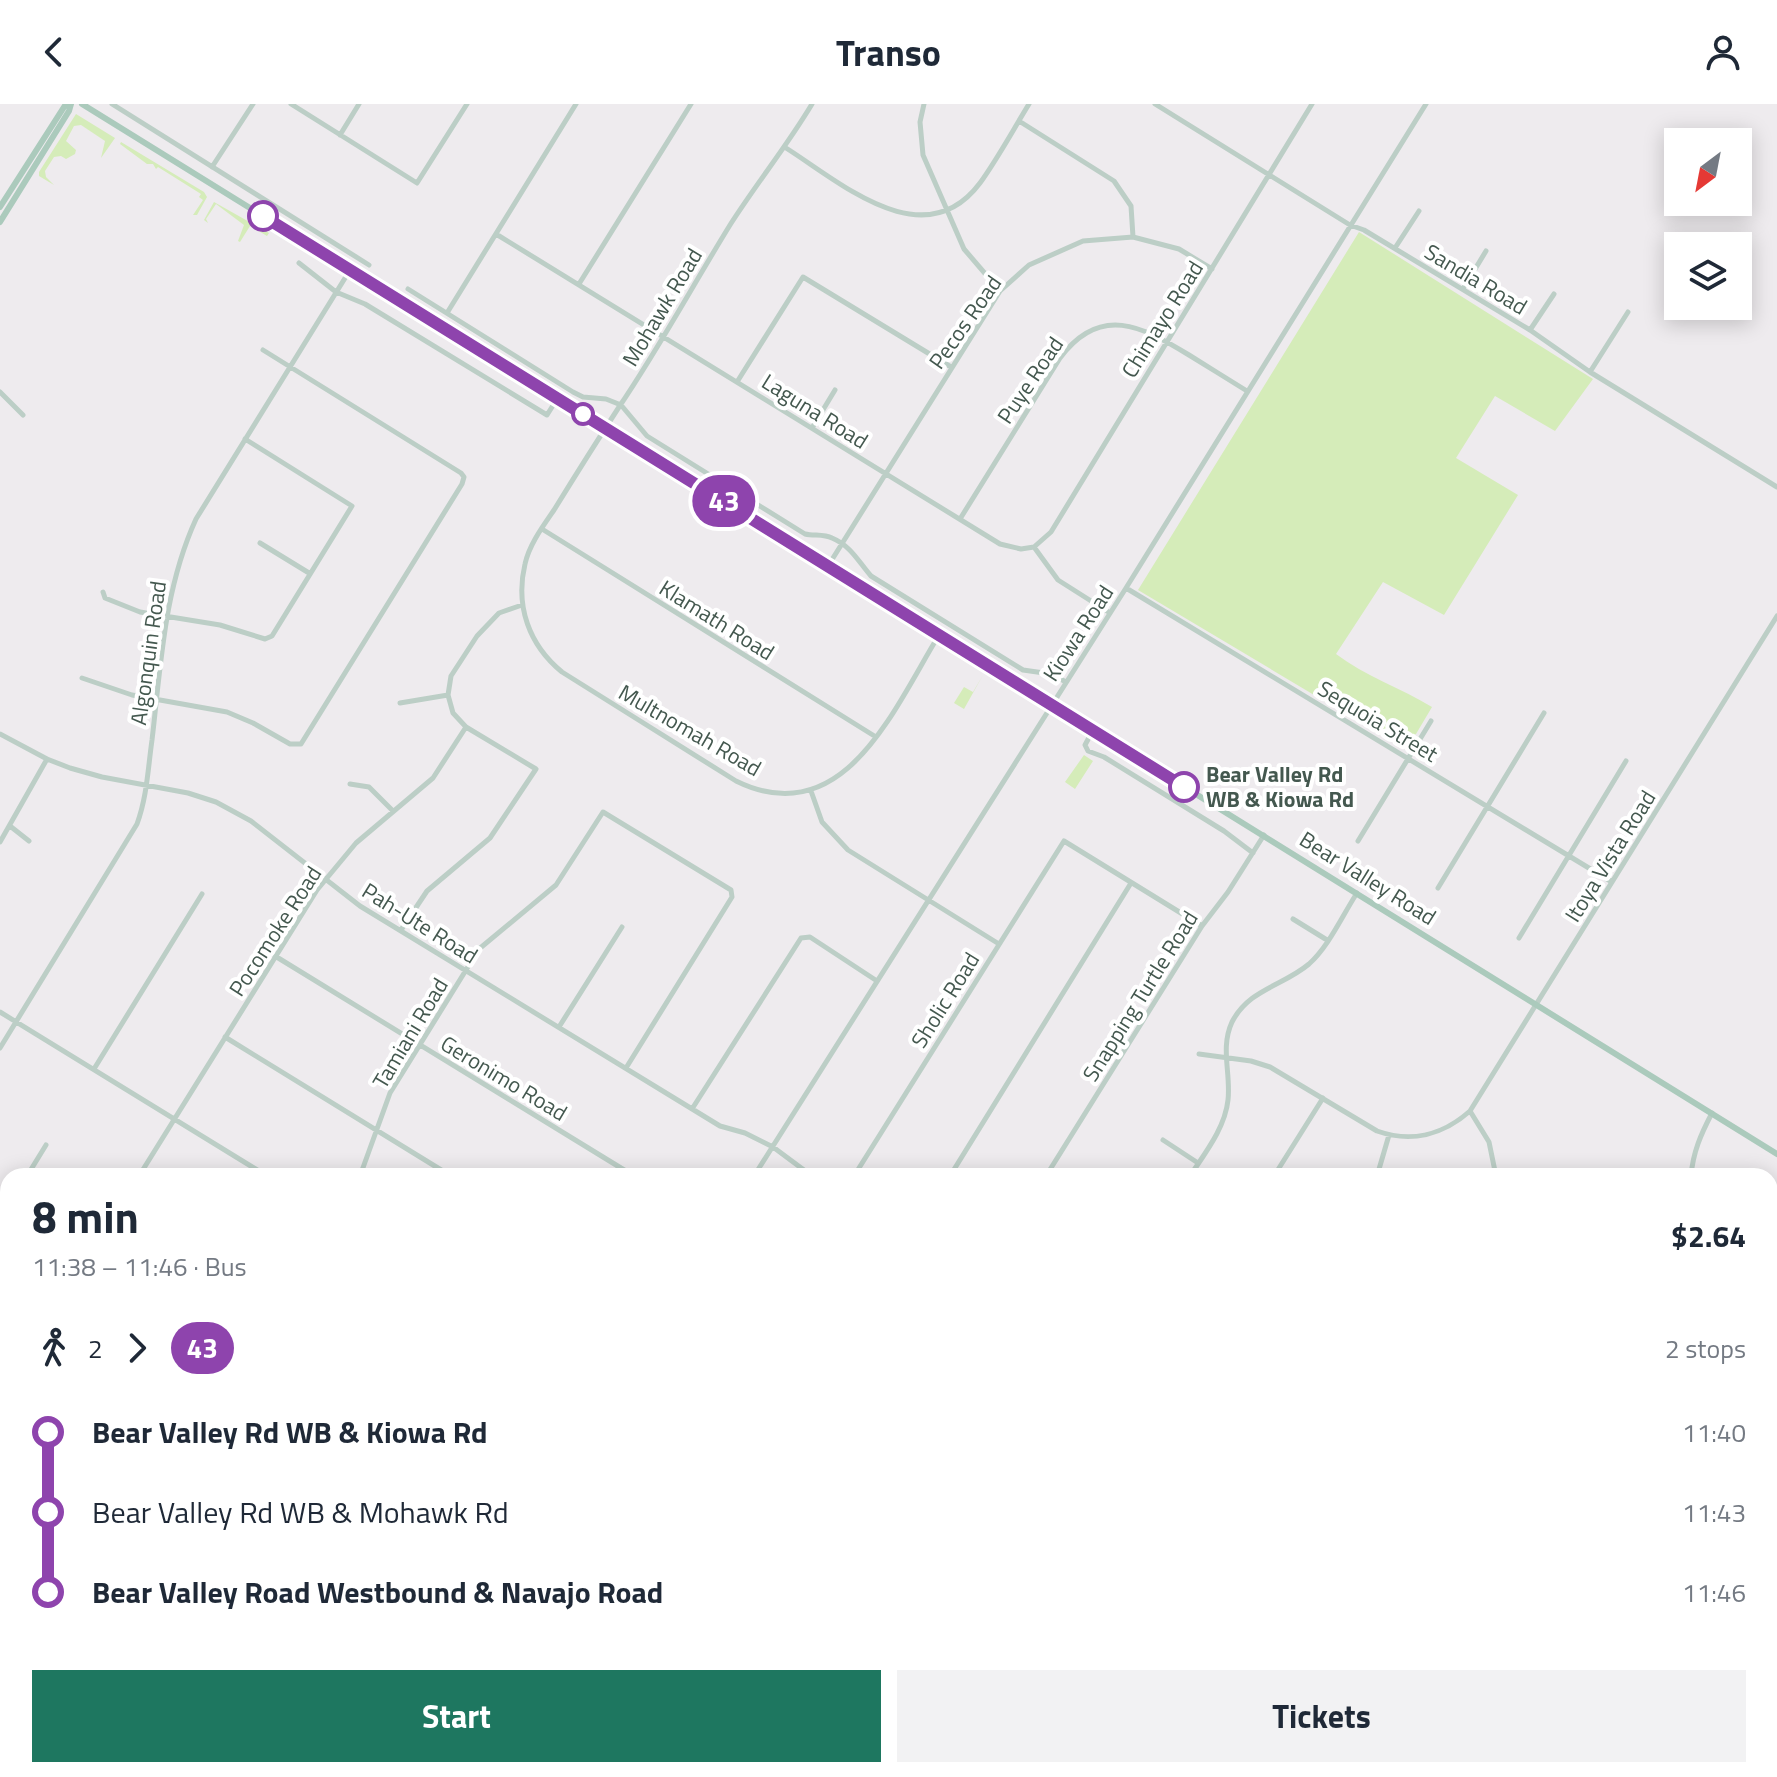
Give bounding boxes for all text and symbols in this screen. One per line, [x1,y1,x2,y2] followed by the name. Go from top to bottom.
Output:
[836,25,941,80] text: Transo
[32,30,76,74] icon: back
[1701,30,1745,74] icon: person
[1664,128,1752,216] north arrow
[1664,128,1752,320] map controls
[248,201,278,231] unlabelled marker
[1664,232,1752,320] button: layers
[1418,235,1534,323] street label: Sandia Road
[613,241,711,373] street label: Mohawk Road
[1112,254,1212,384] street label: Chimayo Road
[920,268,1010,376] street label: Pecos Road
[988,330,1072,430] street label: Puye Road
[755,365,875,457] street label: Laguna Road
[572,403,594,425] unlabelled marker
[688,475,760,527] line badge: 43
[708,479,740,522] text: 43
[653,571,781,669] street label: Klamath Road
[1034,578,1122,688] street label: Kiowa Road
[121,579,175,727] street label: Algonquin Road
[1311,672,1445,771] street label: Sequoia Street
[612,675,768,785] street label: Multnomah Road
[1206,757,1354,816] place label: Bear Valley Rd WB & Kiowa Rd
[1169,772,1199,802] marker: Bear Valley Rd WB & Kiowa Rd
[1556,783,1664,929] street label: Itoya Vista Road
[1293,822,1443,934] street label: Bear Valley Road
[220,859,330,1003] street label: Pocomoke Road
[355,874,485,972] street label: Pah-Ute Road
[1074,904,1206,1088] street label: Snapping Turtle Road
[902,945,988,1055] street label: Sholic Road
[363,971,457,1095] street label: Tamiani Road
[434,1027,574,1129] street label: Geronimo Road
[32,1183,139,1250] text: 8 min
[1671,1213,1746,1259] text: $2.64
[32,1247,247,1286] text: 11:38 – 11:46 · Bus
[32,1326,76,1370] icon: walk
[115,1326,159,1370] icon: forward
[187,1326,218,1369] text: 43
[88,1329,103,1368] text: 2
[1665,1329,1746,1368] text: 2 stops
[92,1409,488,1455] text: Bear Valley Rd WB & Kiowa Rd
[1682,1413,1746,1452] text: 11:40
[92,1489,509,1535] text: Bear Valley Rd WB & Mohawk Rd
[1682,1493,1746,1532] text: 11:43
[92,1569,663,1615] text: Bear Valley Road Westbound & Navajo Road
[1682,1573,1746,1612] text: 11:46
[32,1670,881,1762] button: Start
[897,1670,1746,1762] button: Tickets

